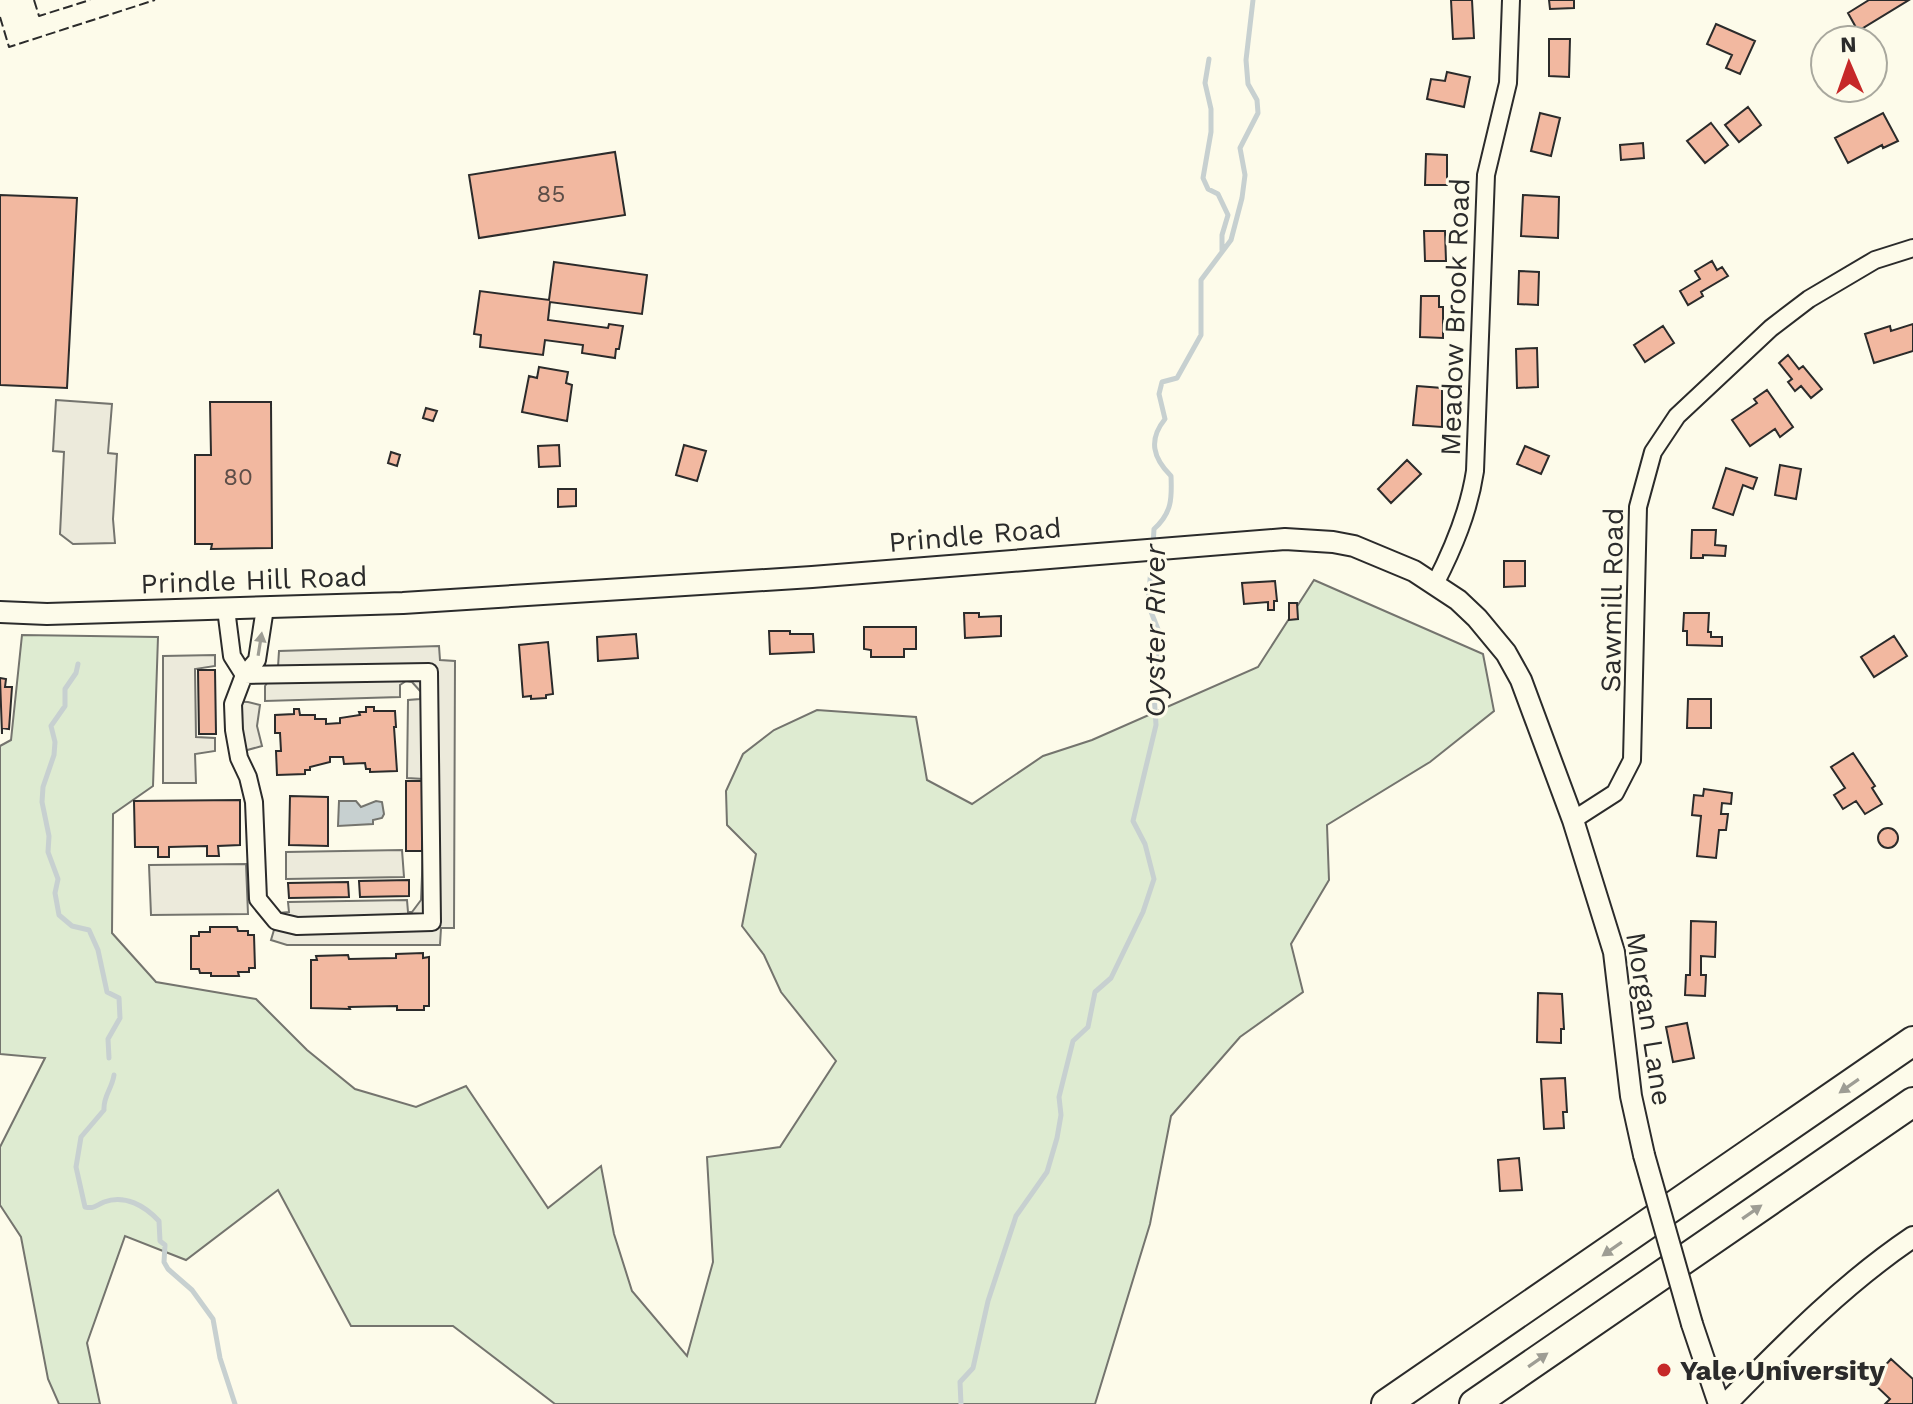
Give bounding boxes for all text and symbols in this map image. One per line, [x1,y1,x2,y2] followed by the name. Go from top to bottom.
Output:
[1809,24,1889,104] north arrow
[1840,32,1857,57] text: N
[1434,178,1476,456] street label: Meadow Brook Road
[537,180,565,208] house number: 85
[223,463,253,491] house number: 80
[1594,507,1630,693] street label: Sawmill Road
[887,511,1063,559] street label: Prindle Road
[1137,543,1172,718] water label: Oyster River
[140,560,368,600] street label: Prindle Hill Road
[254,631,266,656] one-way arrow
[1619,930,1679,1108] street label: Morgan Lane
[1838,1078,1859,1093] one-way arrow
[1742,1205,1763,1220] one-way arrow
[1601,1241,1622,1256] one-way arrow
[1528,1353,1549,1368] one-way arrow
[1680,1354,1885,1387] place label: Yale University
[1655,1361,1673,1379] marker: Yale University

